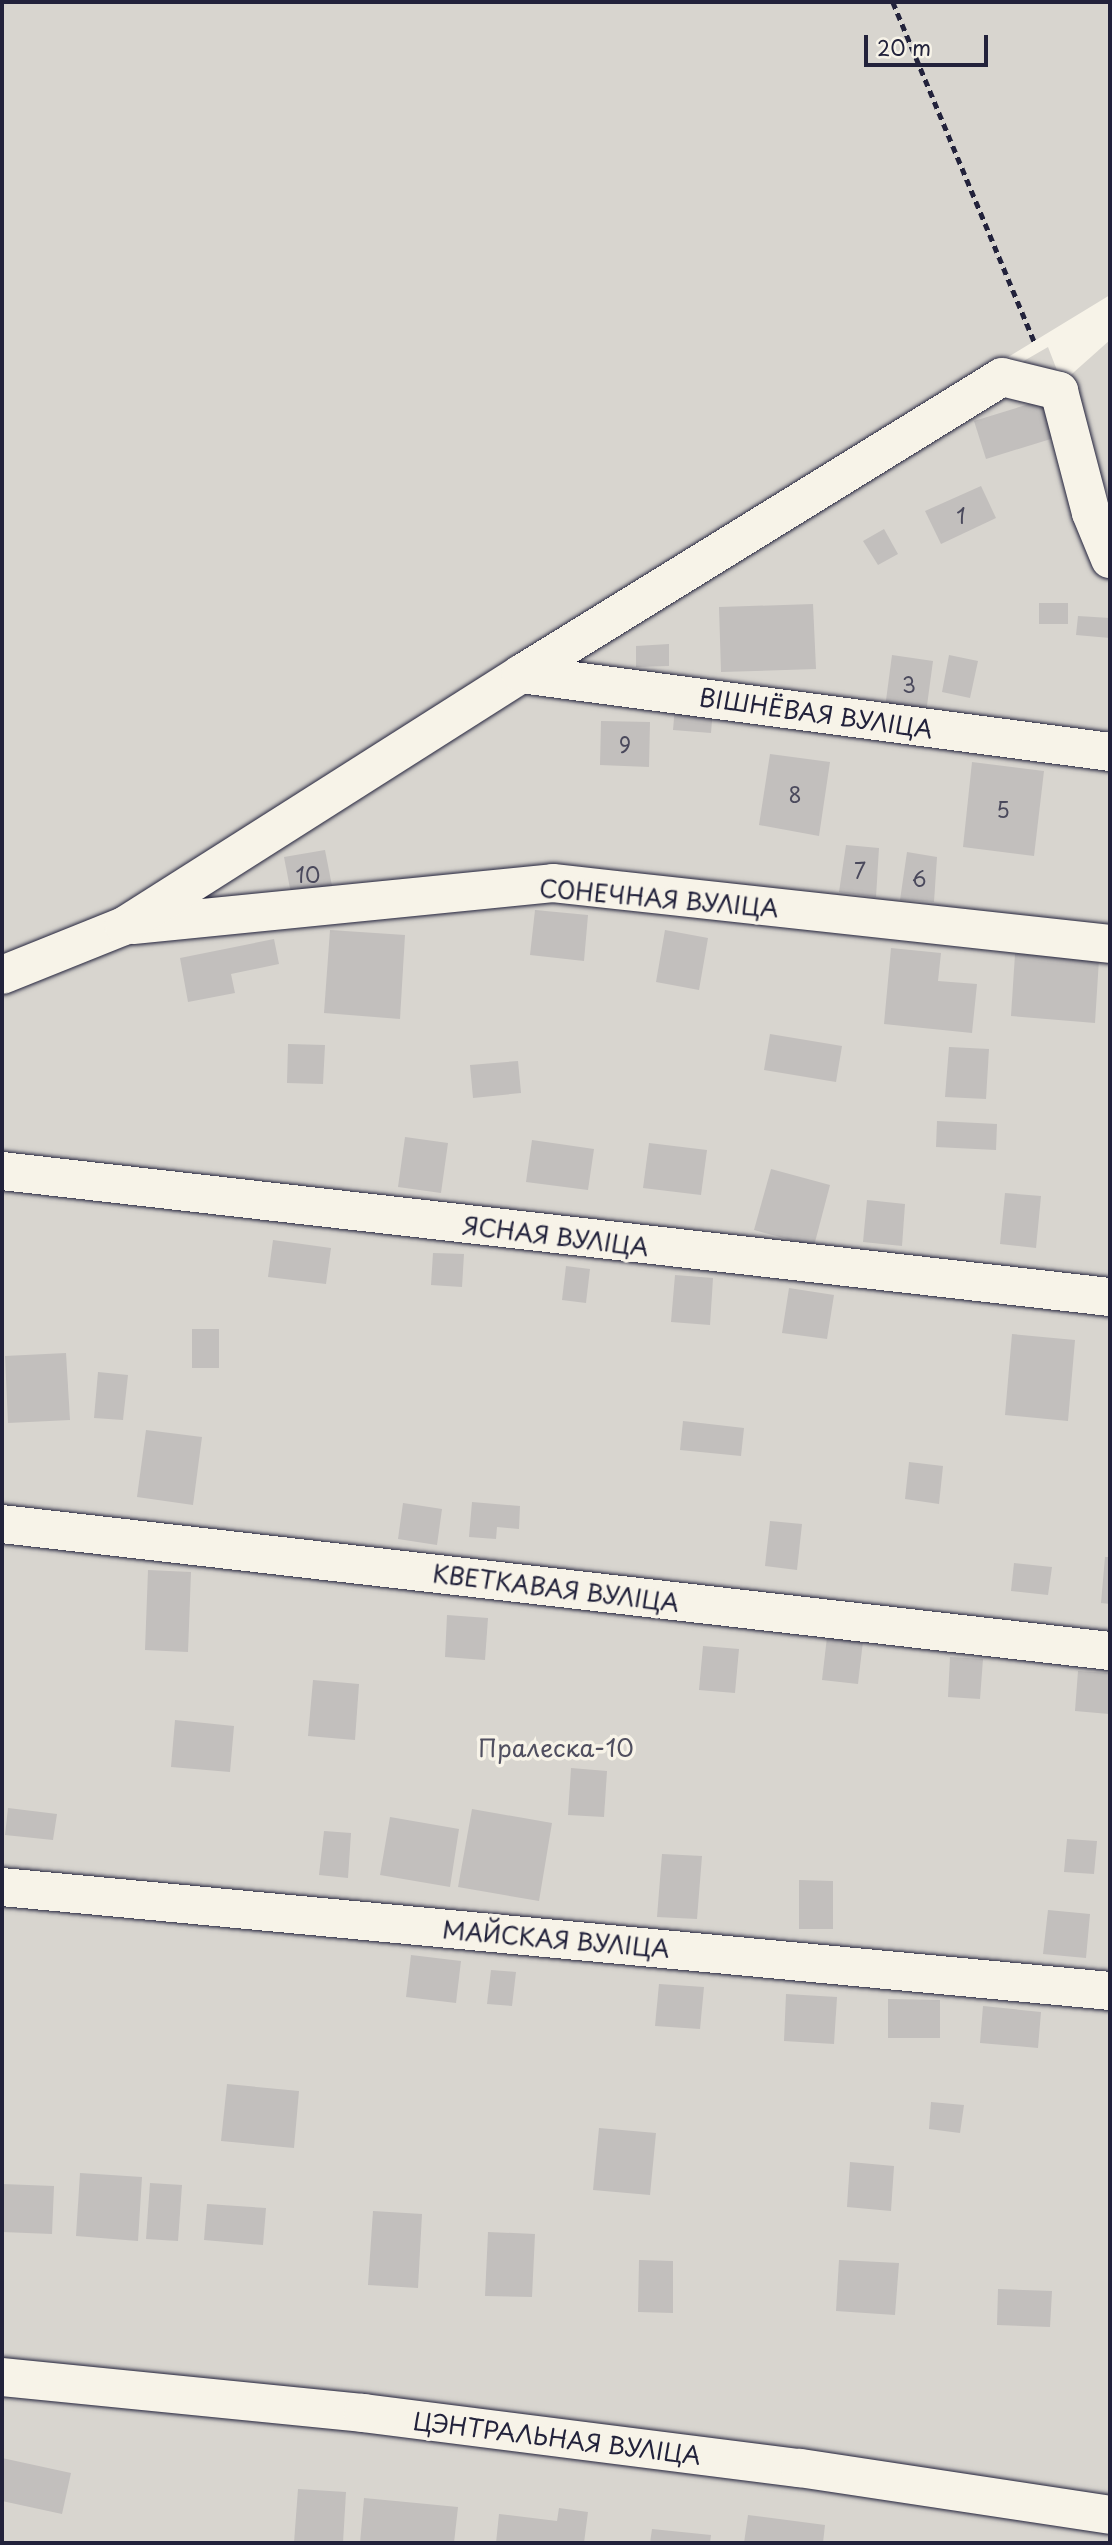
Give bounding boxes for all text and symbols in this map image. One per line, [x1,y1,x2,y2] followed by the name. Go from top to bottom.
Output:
[867,21,991,65] scale bar
[877,31,931,63] text: 20 m
[956,502,966,528] house number: 1
[902,671,916,697] house number: 3
[697,682,935,744] street label: ВІШНЁВАЯ ВУЛІЦА
[619,731,631,757] house number: 9
[788,781,802,807] house number: 8
[996,796,1010,822] house number: 5
[854,857,866,883] house number: 7
[296,861,320,887] house number: 10
[912,865,926,891] house number: 6
[538,873,780,923] street label: СОНЕЧНАЯ ВУЛІЦА
[461,1210,651,1262] street label: ЯСНАЯ ВУЛІЦА
[431,1559,681,1617] street label: КВЕТКАВАЯ ВУЛІЦА
[478,1734,634,1762] park label: Пралеска-10
[441,1915,671,1963] street label: МАЙСКАЯ ВУЛІЦА
[411,2406,703,2470] street label: ЦЭНТРАЛЬНАЯ ВУЛІЦА

